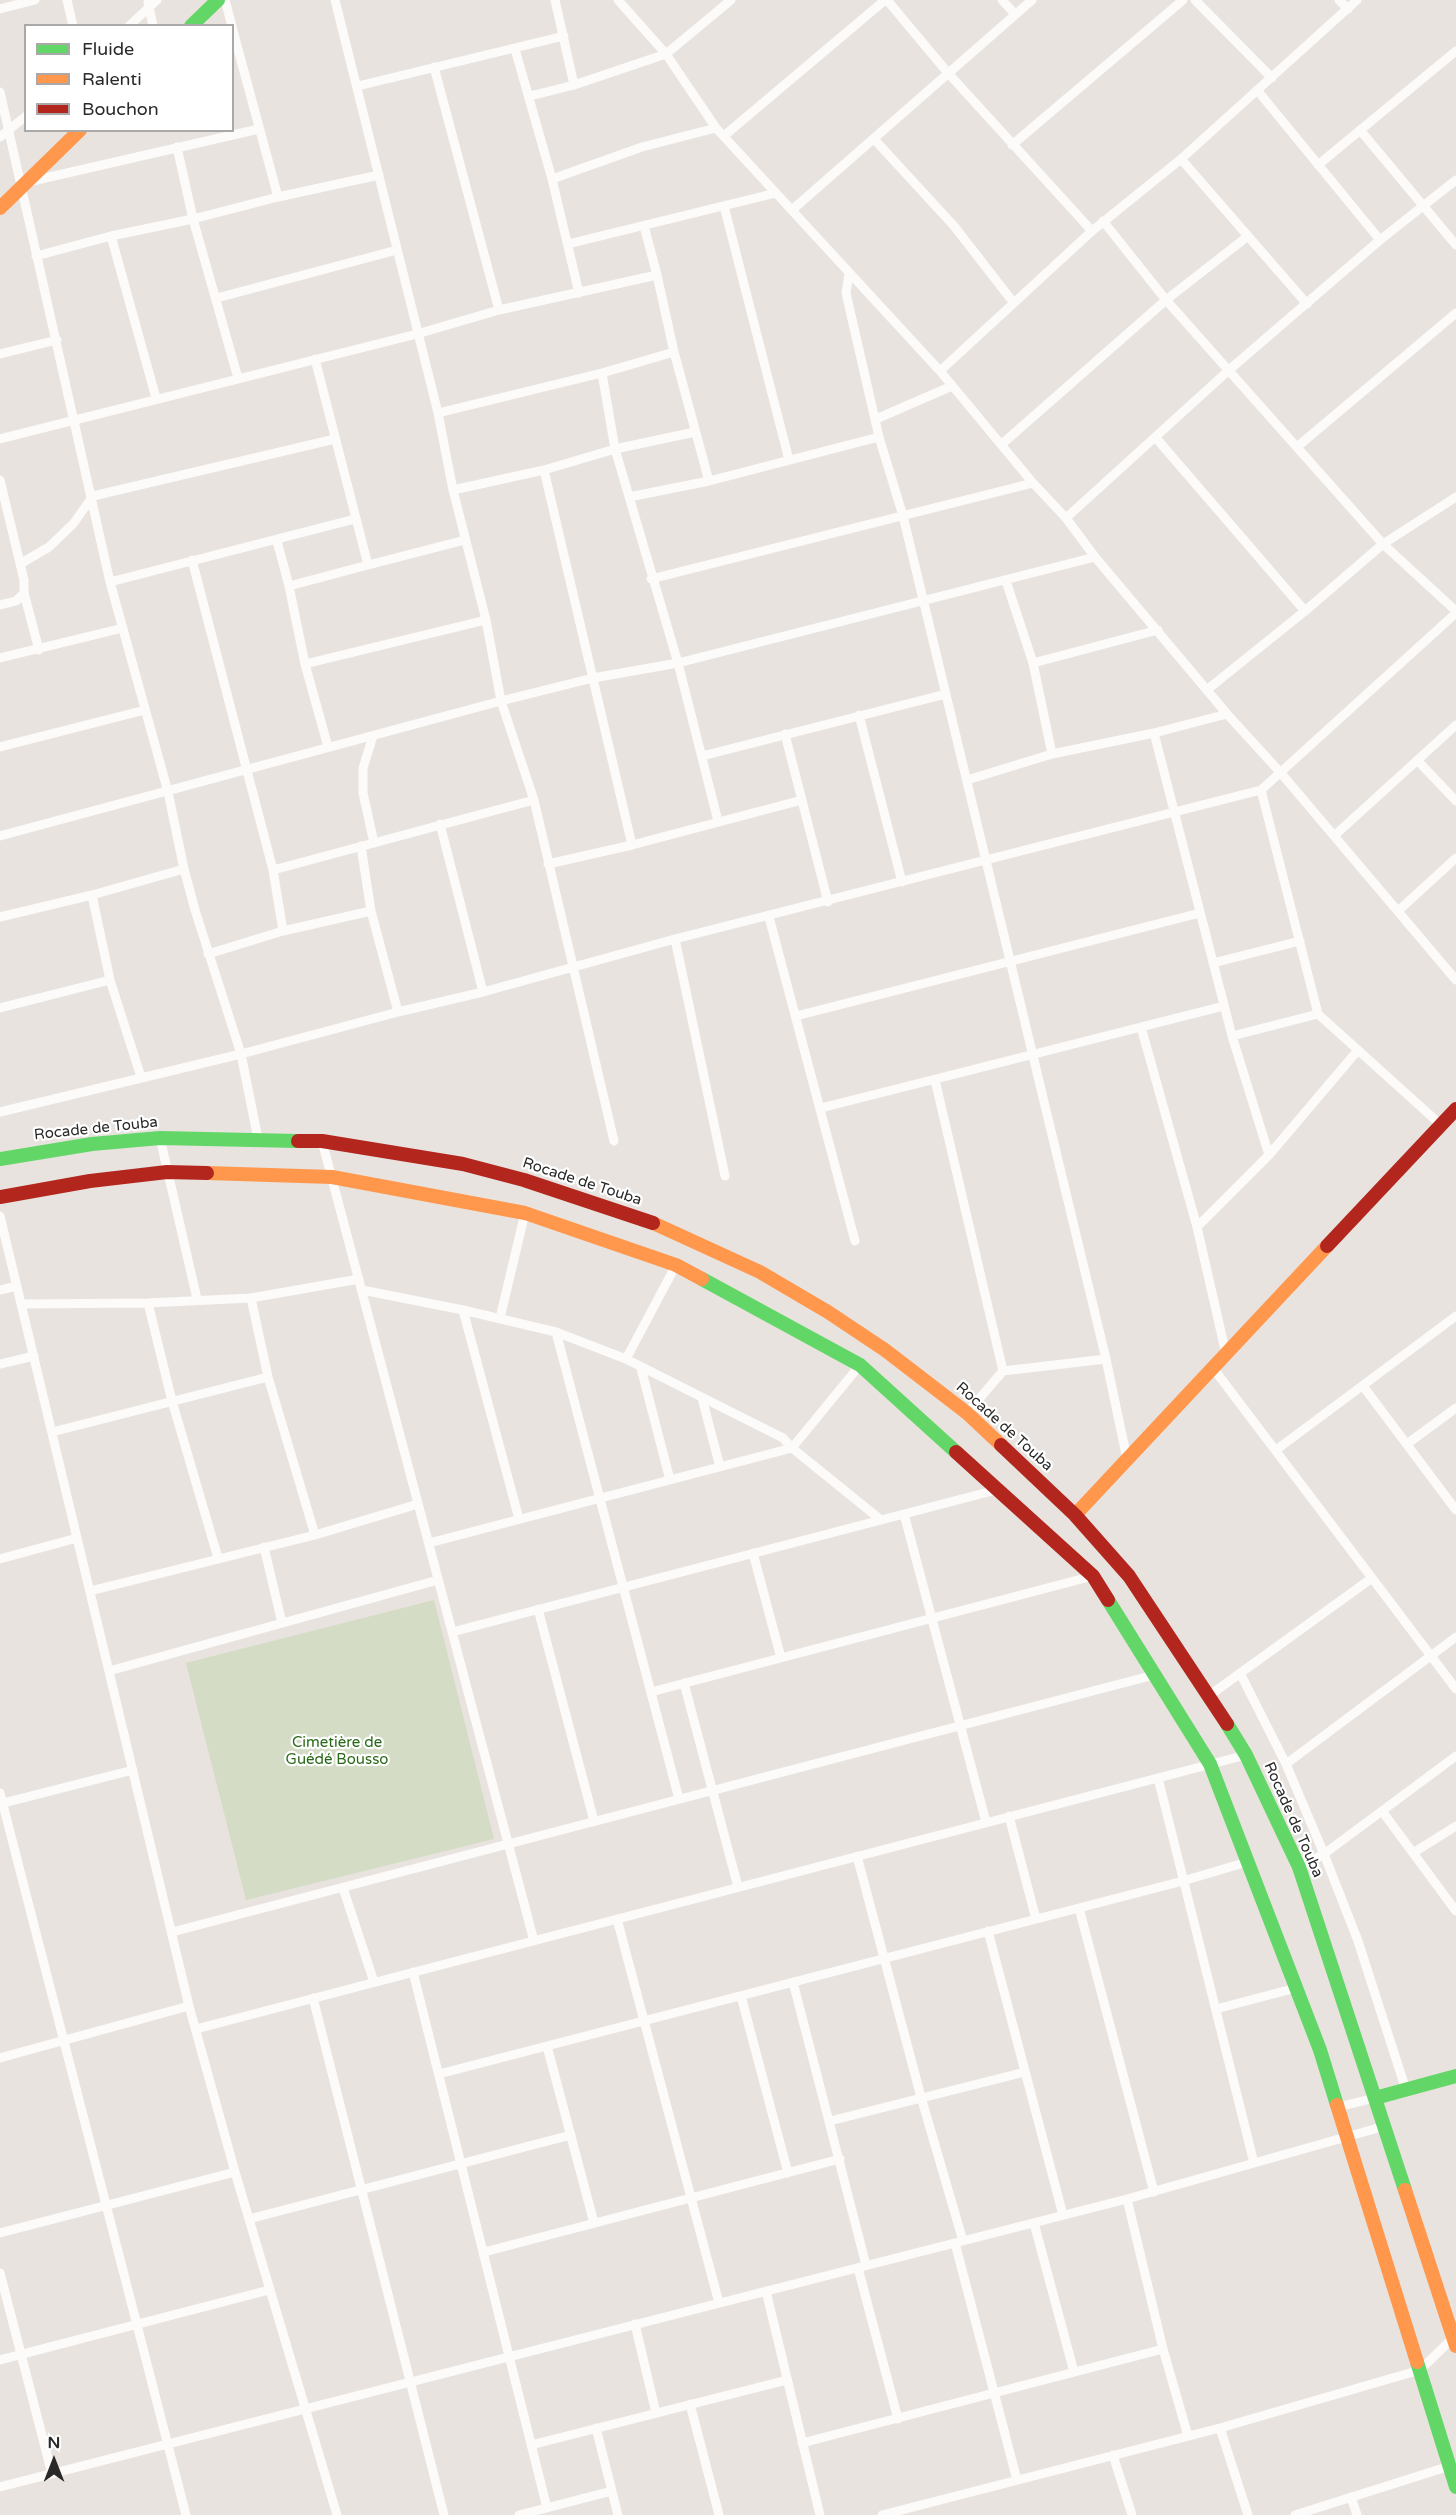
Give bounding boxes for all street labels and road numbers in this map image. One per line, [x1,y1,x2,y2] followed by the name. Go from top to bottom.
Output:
[33,1114,159,1144] street label: Rocade de Touba
[520,1154,644,1210] street label: Rocade de Touba
[952,1379,1056,1475] street label: Rocade de Touba
[1260,1760,1326,1880] street label: Rocade de Touba

